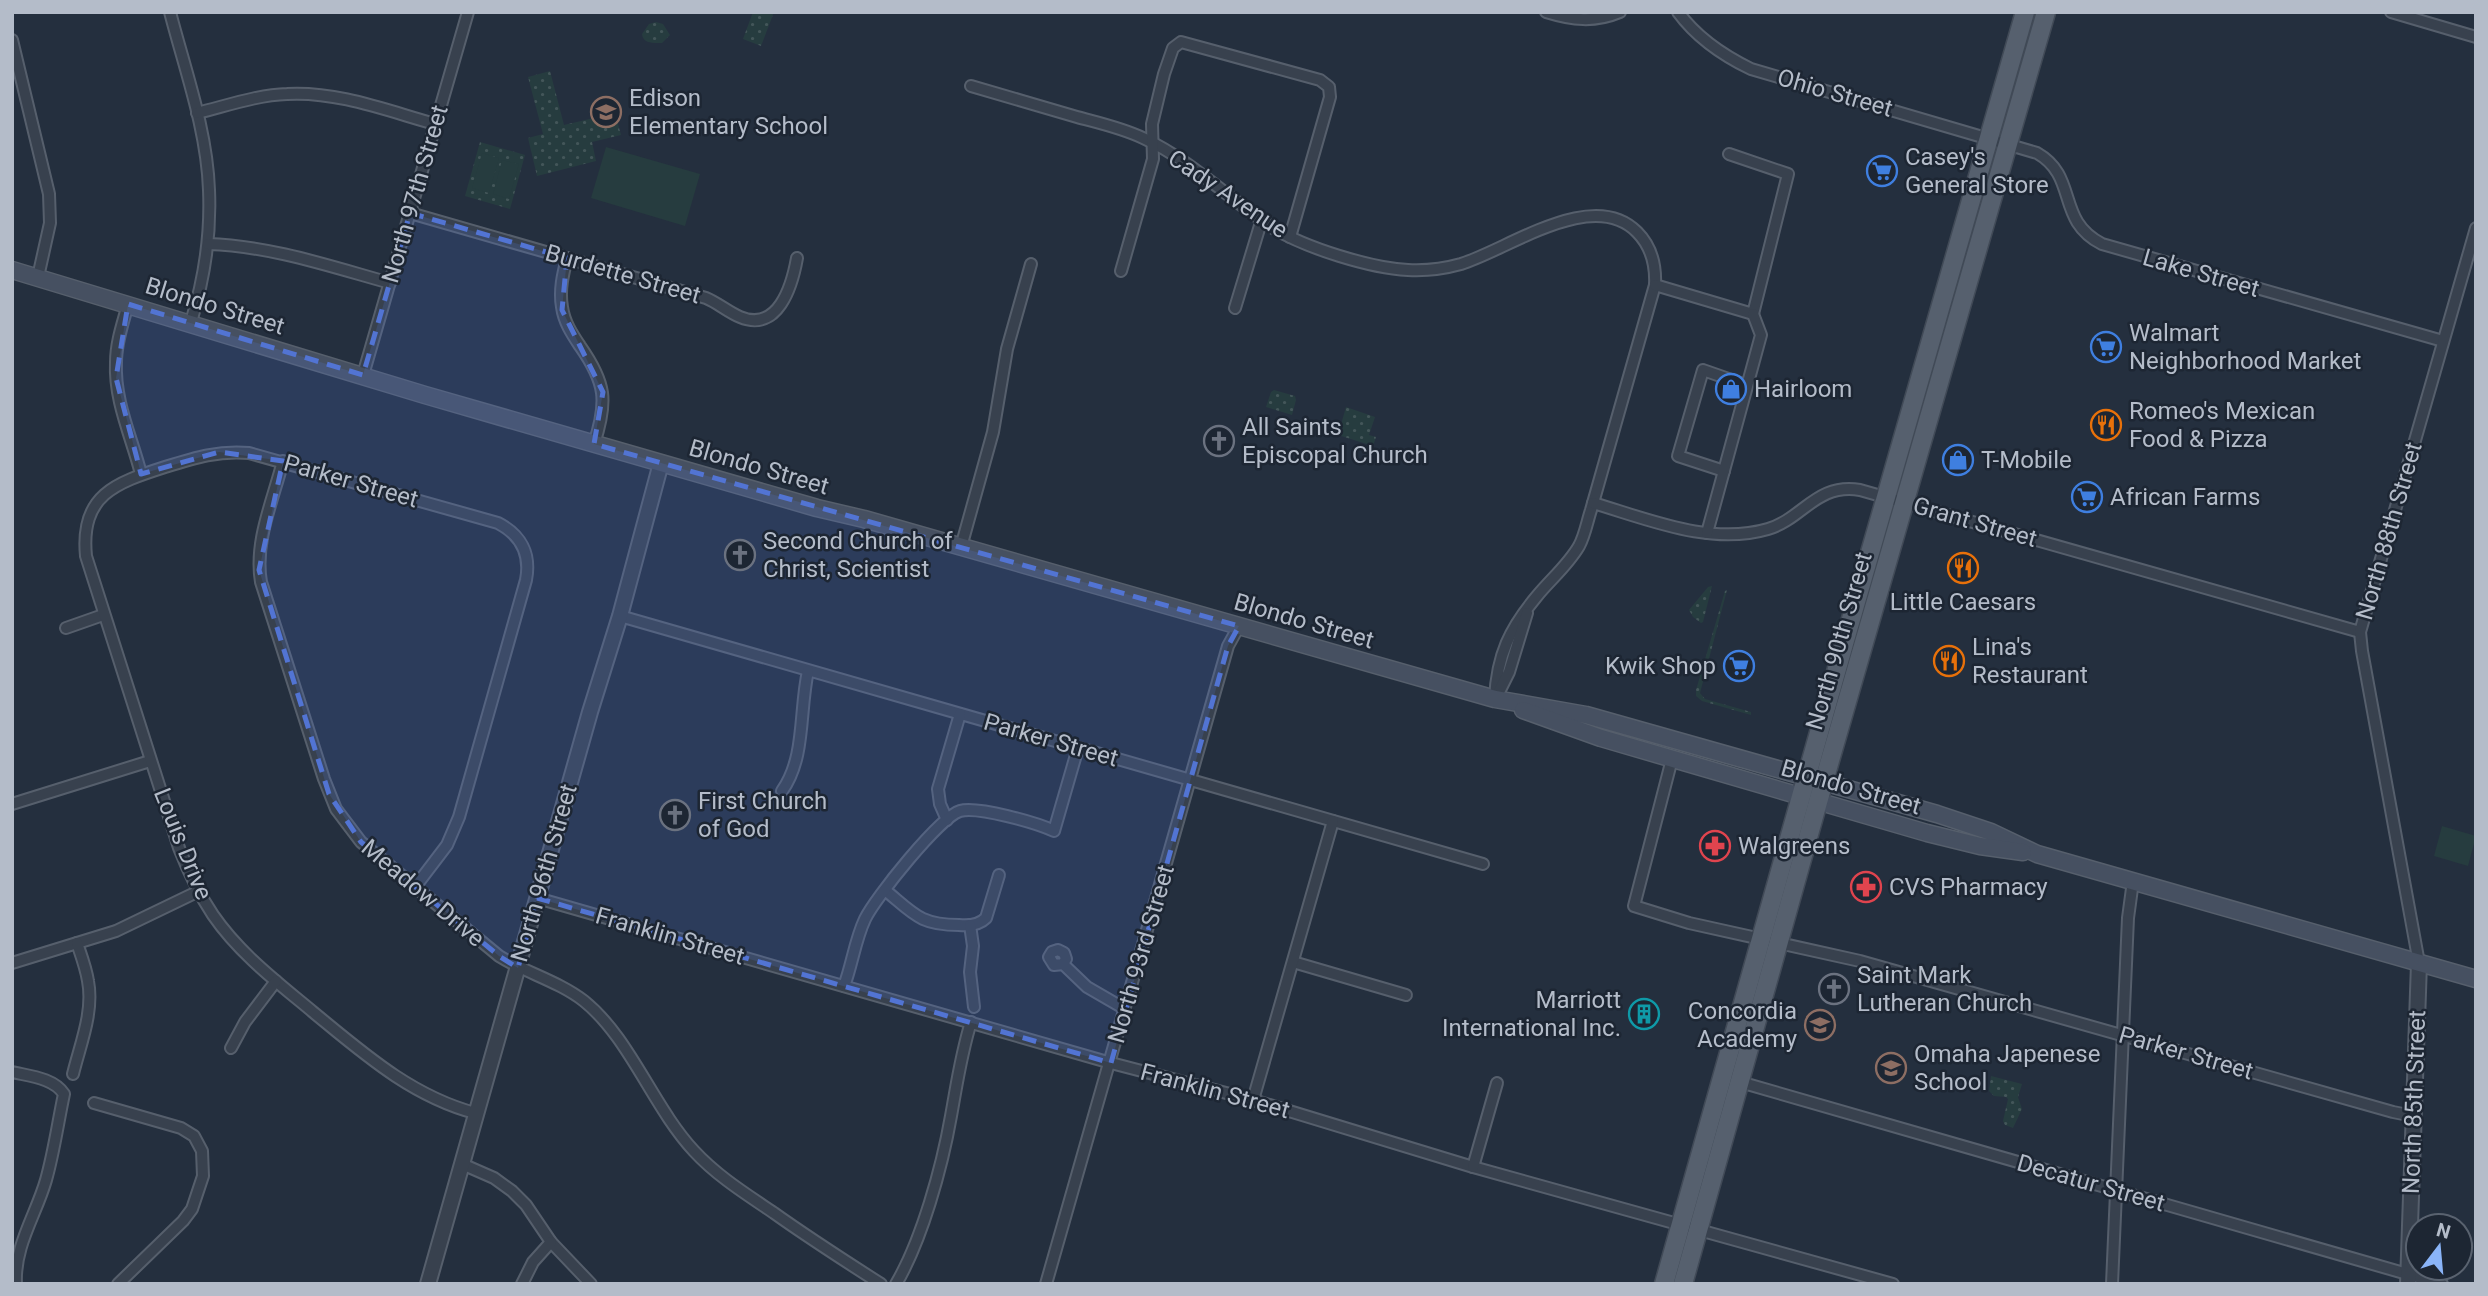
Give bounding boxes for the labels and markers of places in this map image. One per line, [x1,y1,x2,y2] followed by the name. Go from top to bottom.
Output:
[629,84,828,140] place label: Edison Elementary School
[589,95,623,129] school or university icon: Edison Elementary School
[1905,143,2049,199] place label: Casey's General Store
[1865,154,1899,188] supermarket icon: Casey's General Store
[2129,319,2362,375] place label: Walmart Neighborhood Market
[2089,330,2123,364] supermarket icon: Walmart Neighborhood Market
[1714,372,1748,406] shop icon: Hairloom
[1754,375,1852,403] place label: Hairloom
[2129,397,2315,453] place label: Romeo's Mexican Food & Pizza
[2089,408,2123,442] restaurant icon: Romeo's Mexican Food & Pizza
[1242,413,1428,469] place label: All Saints Episcopal Church
[1202,424,1236,458] church icon: All Saints Episcopal Church
[1941,443,1975,477] shop icon: T-Mobile
[1981,446,2072,474] place label: T-Mobile
[2070,480,2104,514] supermarket icon: African Farms
[2110,483,2260,511] place label: African Farms
[763,527,953,583] place label: Second Church of Christ, Scientist
[723,538,757,572] church icon: Second Church of Christ, Scientist
[1946,551,1980,585] restaurant icon: Little Caesars
[1890,588,2036,616] place label: Little Caesars
[1972,633,2088,689] place label: Lina's Restaurant
[1932,644,1966,678] restaurant icon: Lina's Restaurant
[1722,649,1756,683] supermarket icon: Kwik Shop
[1605,652,1716,680] place label: Kwik Shop
[698,787,827,843] place label: First Church of God
[658,798,692,832] church icon: First Church of God
[1698,829,1732,863] pharmacy icon: Walgreens
[1738,832,1850,860] place label: Walgreens
[1849,870,1883,904] pharmacy icon: CVS Pharmacy
[1889,873,2048,901] place label: CVS Pharmacy
[1857,961,2032,1017] place label: Saint Mark Lutheran Church
[1817,972,1851,1006] church icon: Saint Mark Lutheran Church
[1442,986,1621,1042] place label: Marriott International Inc.
[1627,997,1661,1031] building icon: Marriott International Inc.
[1688,997,1798,1053] place label: Concordia Academy
[1803,1008,1837,1042] school or university icon: Concordia Academy
[1914,1040,2100,1096] place label: Omaha Japenese School
[1874,1051,1908,1085] school or university icon: Omaha Japenese School

